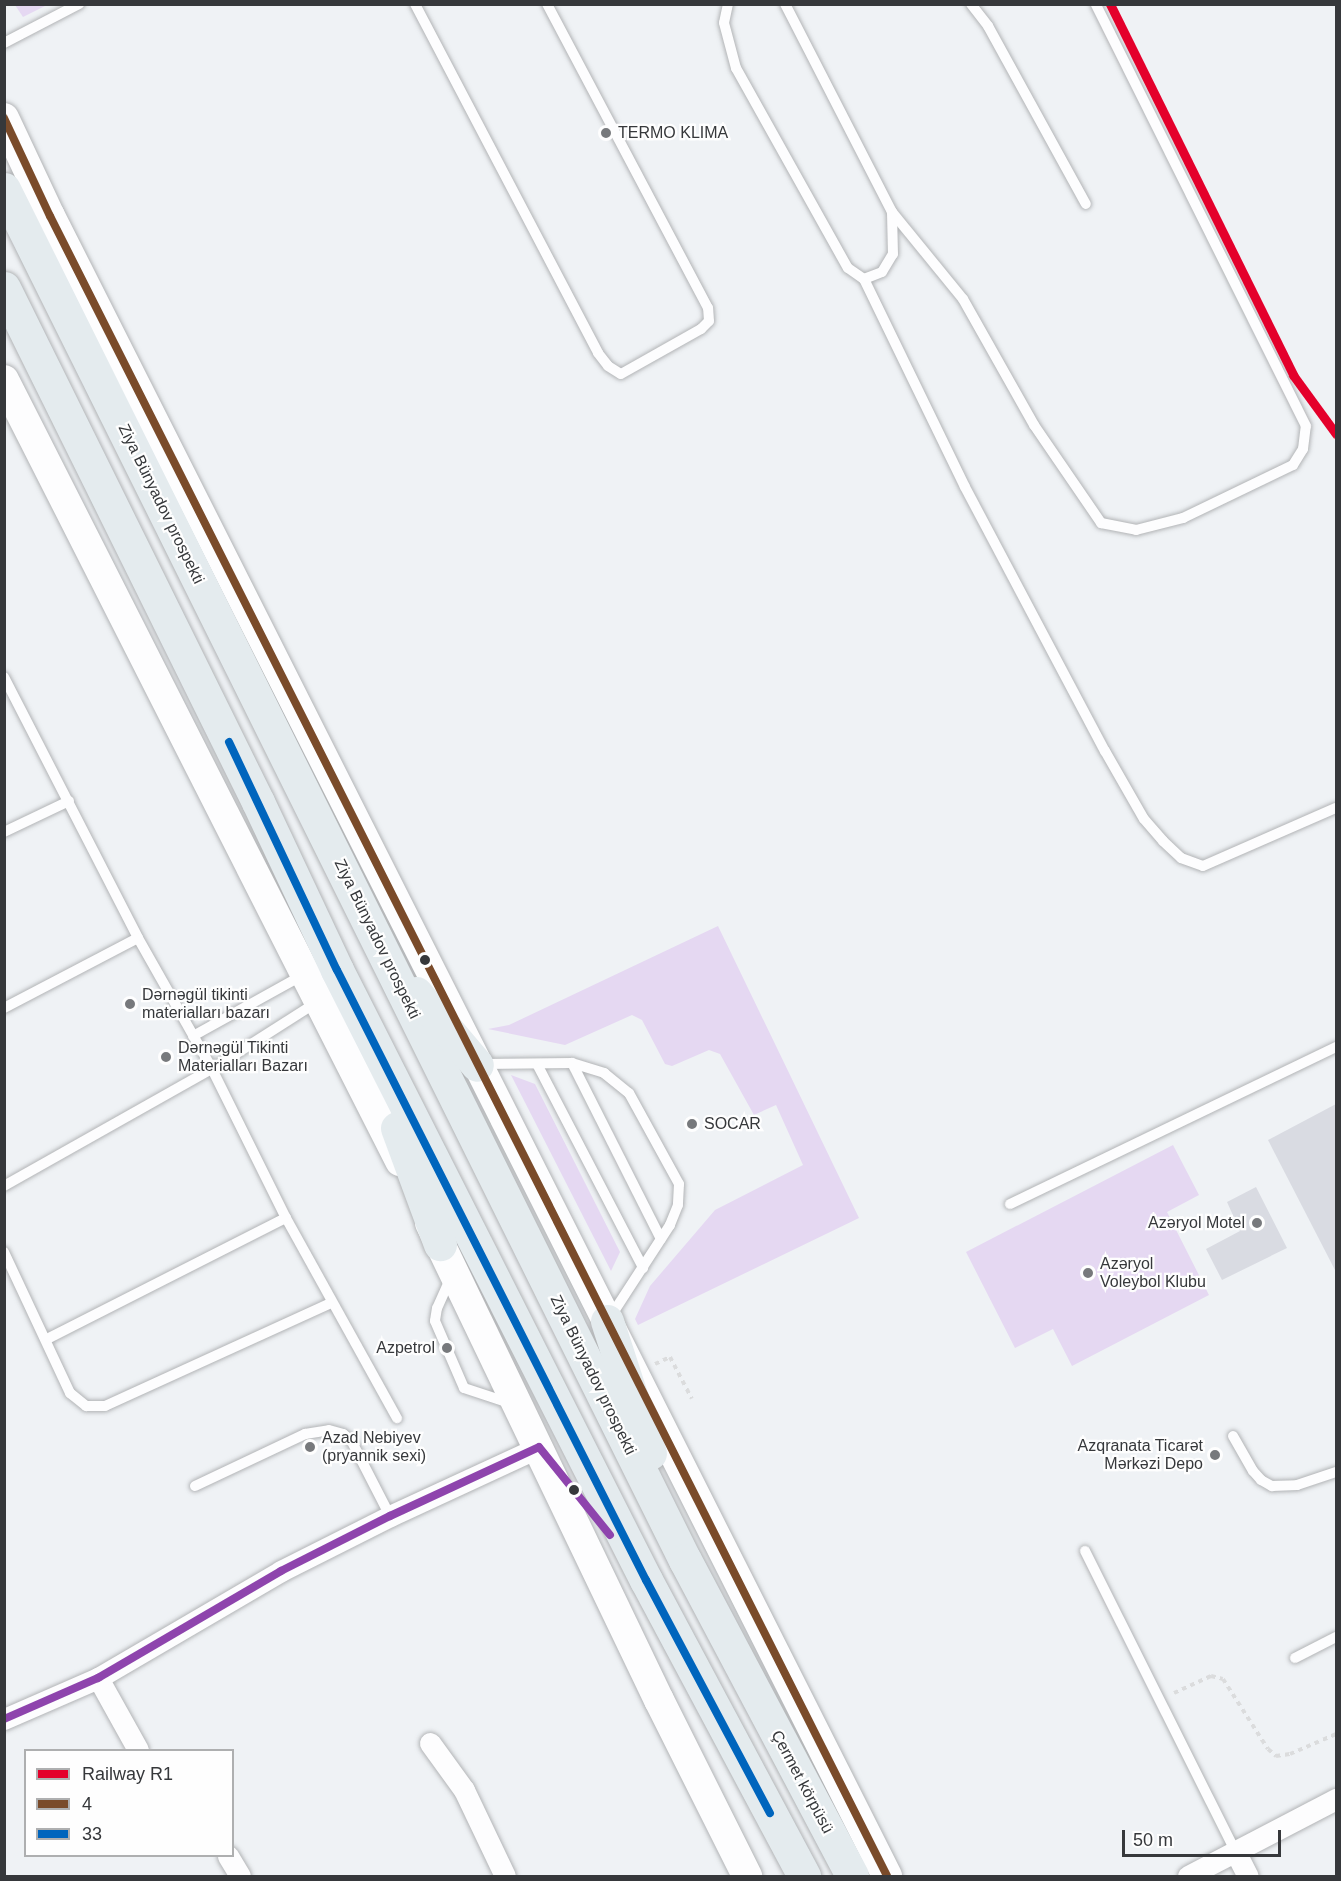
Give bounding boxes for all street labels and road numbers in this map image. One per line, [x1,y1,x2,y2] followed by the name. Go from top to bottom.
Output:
[114,421,208,587] street label: Ziya Bünyadov prospekti
[330,856,424,1022] street label: Ziya Bünyadov prospekti
[546,1292,640,1458] street label: Ziya Bünyadov prospekti
[767,1727,837,1837] street label: Çermet körpüsü

